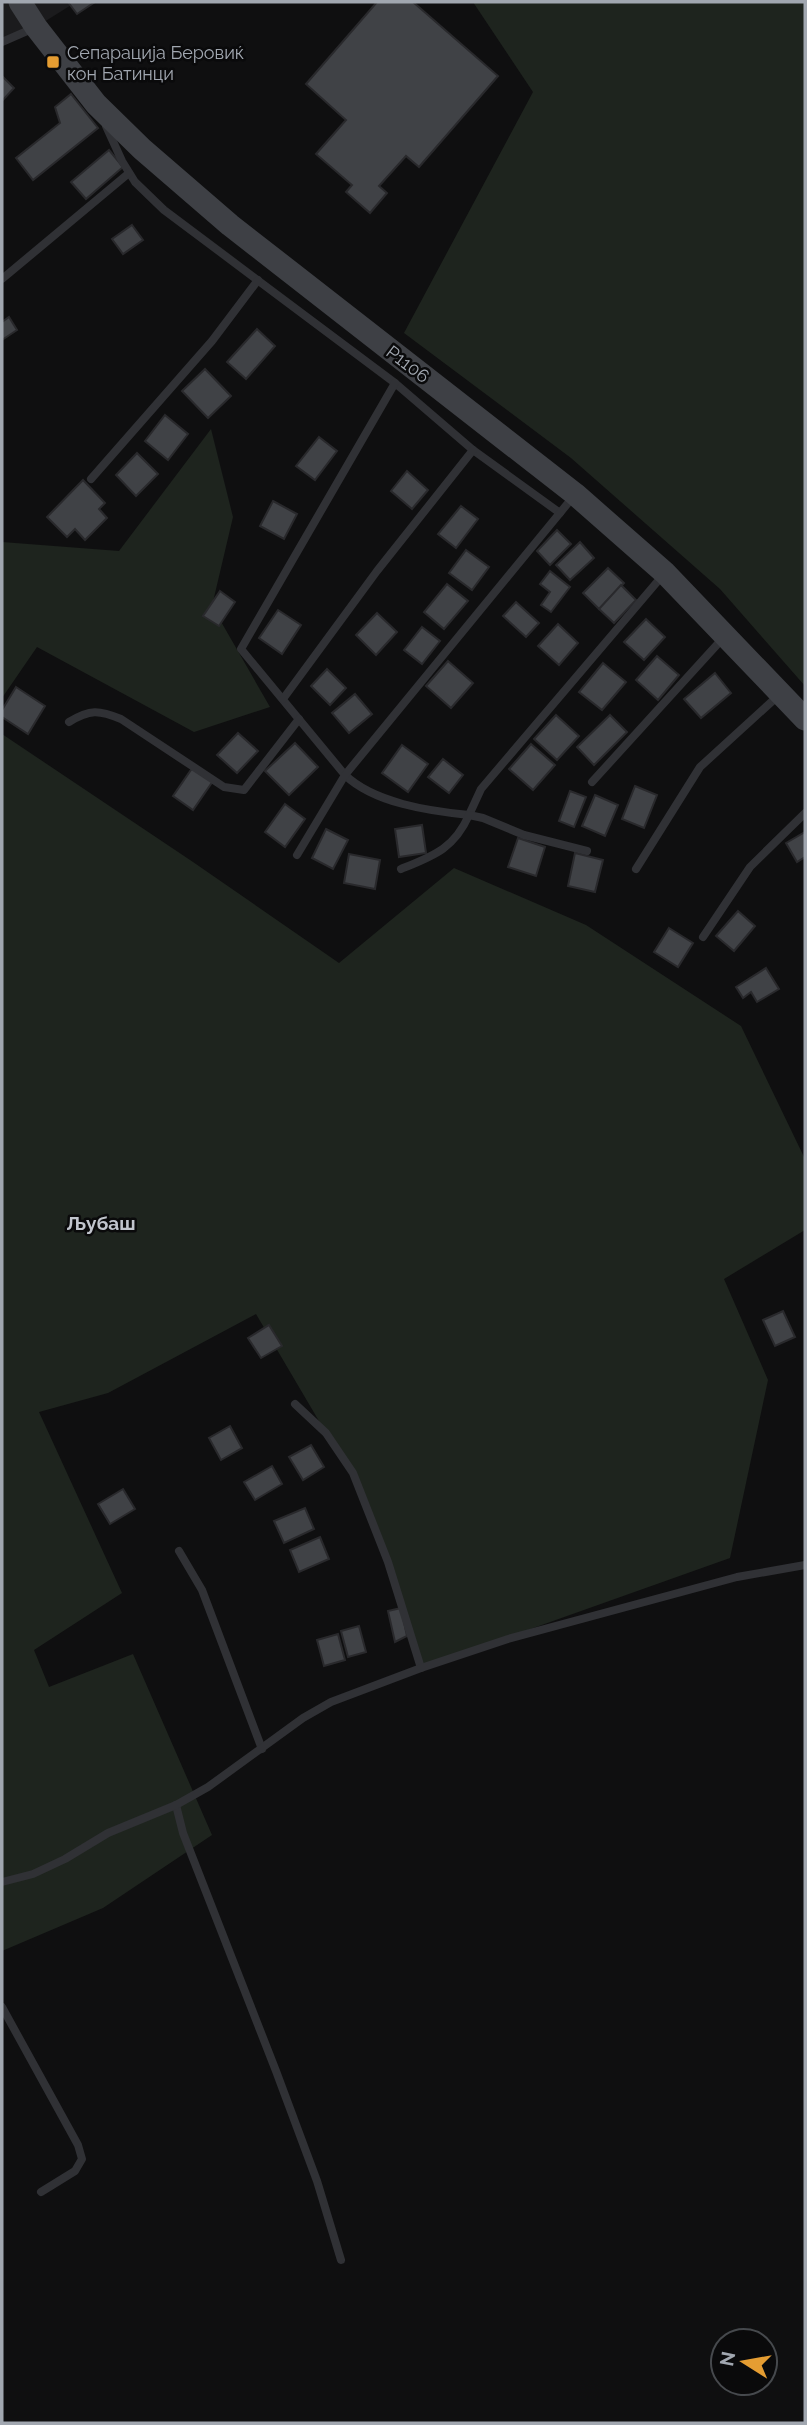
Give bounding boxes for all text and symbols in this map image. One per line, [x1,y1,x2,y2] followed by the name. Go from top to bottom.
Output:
[67,42,244,84] place label: Сепарација Беровиќ кон Батинци
[45,54,61,70] marker: Сепарација Беровиќ кон Батинци
[382,341,434,387] street label: P1106
[66,1212,136,1234] district label: Љубаш
[709,2327,779,2397] north arrow
[715,2350,739,2368] text: N

